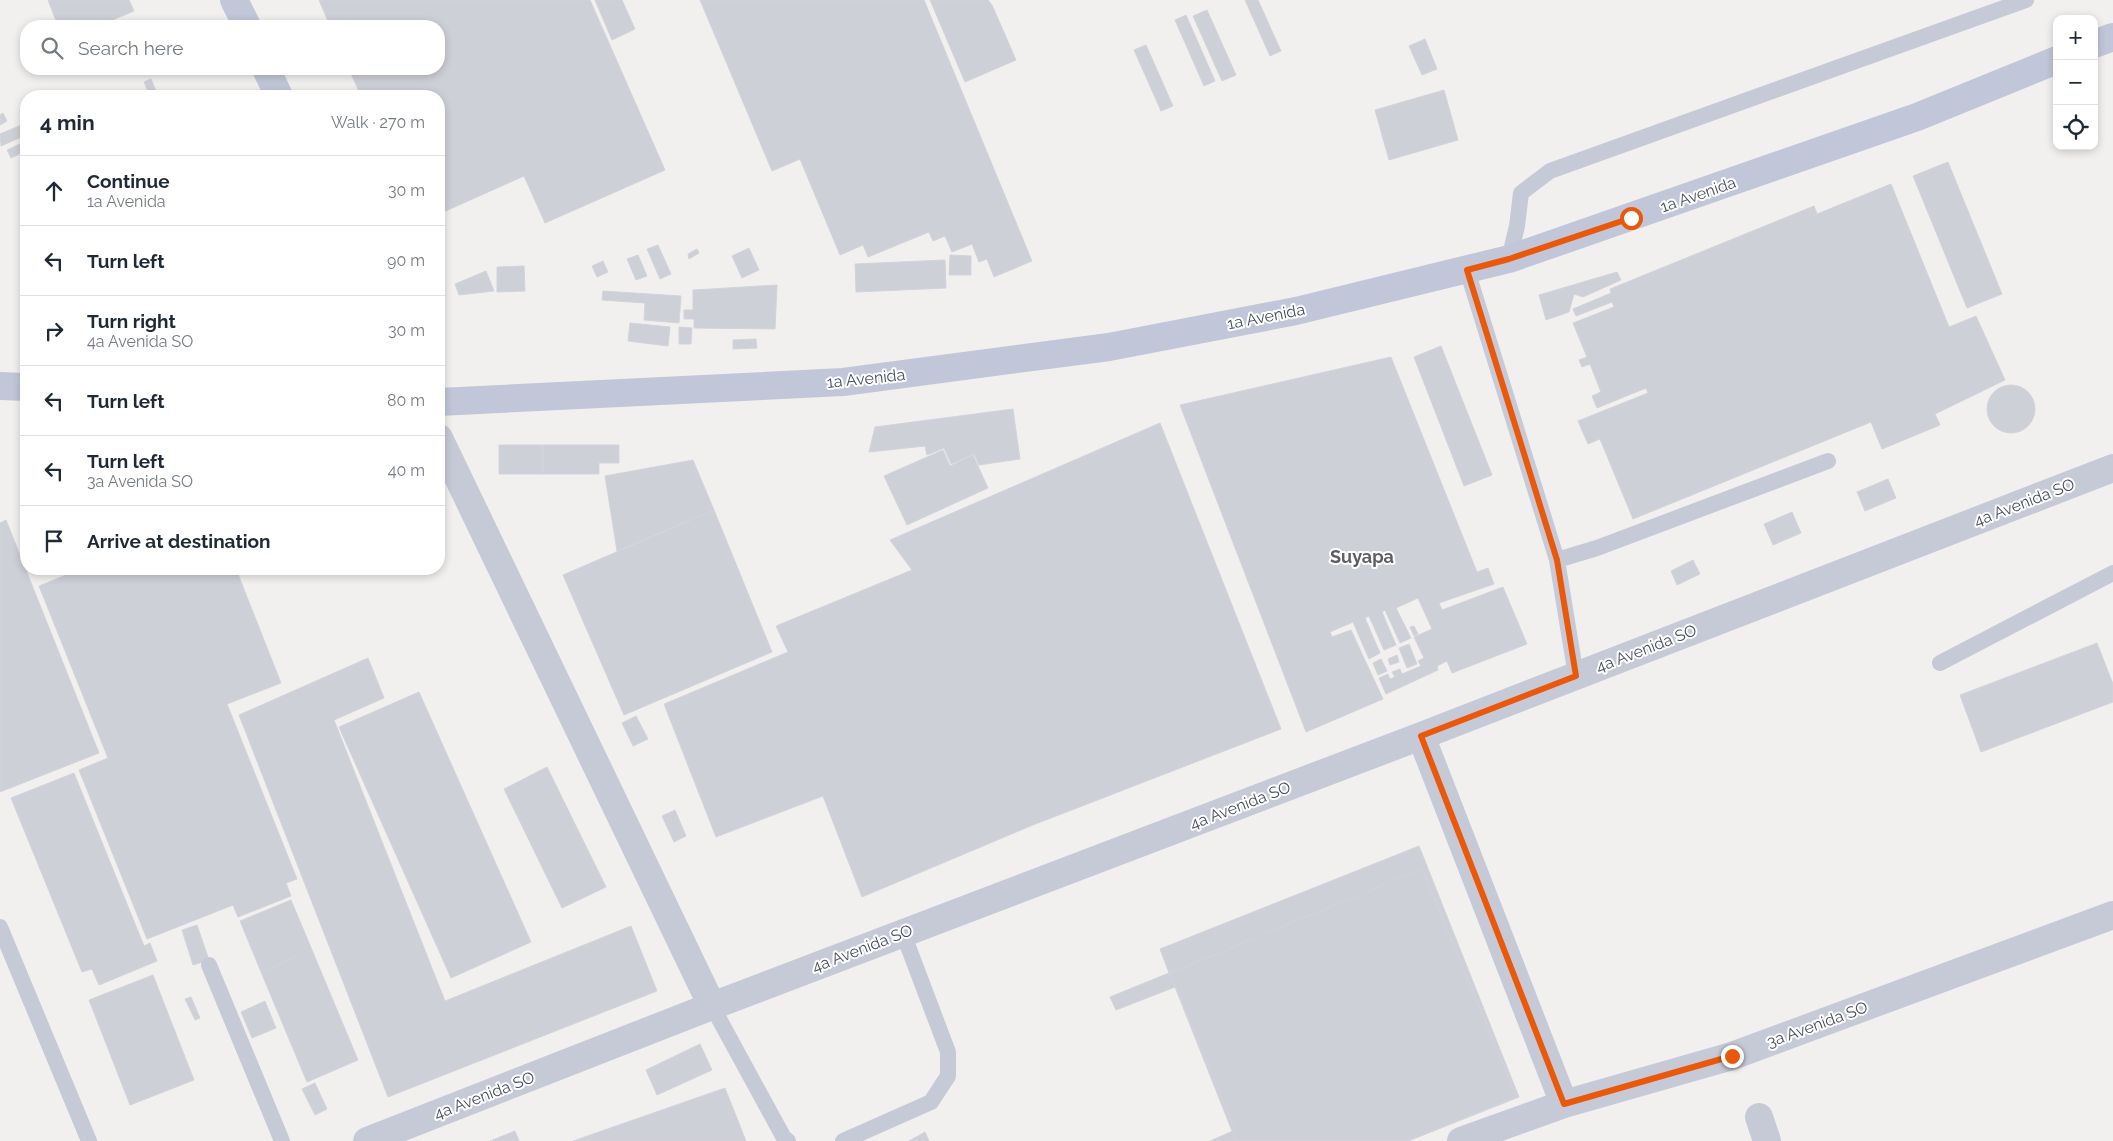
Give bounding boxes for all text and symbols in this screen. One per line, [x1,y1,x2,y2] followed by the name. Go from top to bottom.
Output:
[2053,15,2098,150] map controls
[2053,15,2098,60] button: +
[20,20,445,75] search box
[38,34,66,62] icon: search
[78,37,184,59] text: Search here
[2053,60,2098,105] button: −
[2053,105,2098,150] button: locate
[40,110,95,135] text: 4 min
[331,113,425,132] text: Walk · 270 m
[87,170,170,192] text: Continue
[1658,173,1738,216] street label: 1a Avenida
[40,177,68,205] icon: ahead
[388,181,425,200] text: 30 m
[87,192,166,211] text: 1a Avenida
[1620,207,1643,230] route start
[40,247,68,275] icon: left
[87,250,164,272] text: Turn left
[387,251,425,270] text: 90 m
[1226,300,1306,333] street label: 1a Avenida
[87,310,176,332] text: Turn right
[40,317,68,345] icon: right
[388,321,425,340] text: 30 m
[87,332,193,351] text: 4a Avenida SO
[826,365,906,392] street label: 1a Avenida
[40,387,68,415] icon: left
[87,390,164,412] text: Turn left
[387,391,425,410] text: 80 m
[87,450,164,472] text: Turn left
[40,457,68,485] icon: left
[388,461,425,480] text: 40 m
[87,472,193,491] text: 3a Avenida SO
[1971,475,2077,530] street label: 4a Avenida SO
[40,527,68,555] icon: arrive
[87,530,271,552] text: Arrive at destination
[1330,546,1394,567] district label: Suyapa
[1593,621,1699,676] street label: 4a Avenida SO
[1187,778,1293,833] street label: 4a Avenida SO
[809,921,915,976] street label: 4a Avenida SO
[1764,997,1870,1052] street label: 3a Avenida SO
[1721,1045,1744,1068] route end
[431,1068,537,1123] street label: 4a Avenida SO

